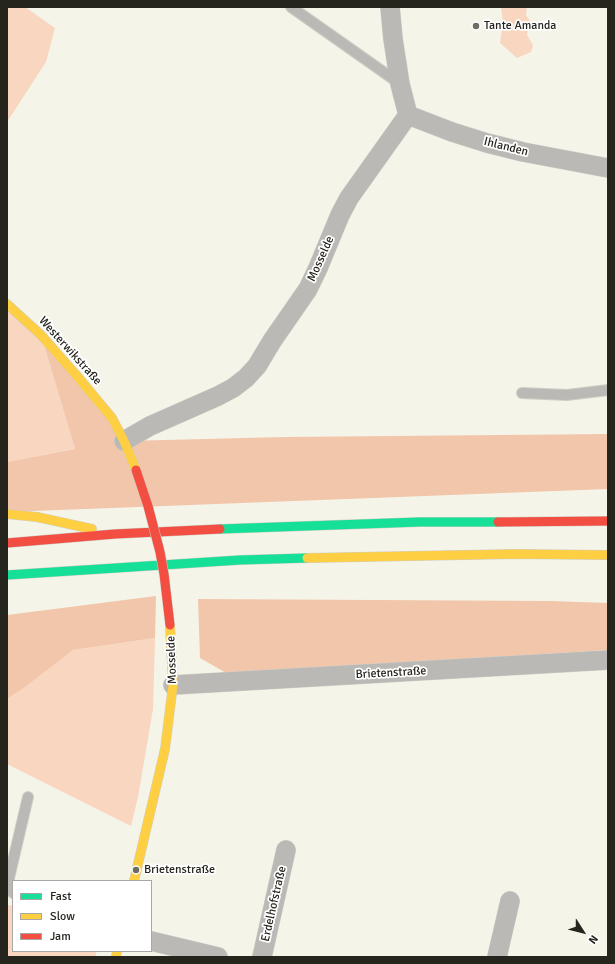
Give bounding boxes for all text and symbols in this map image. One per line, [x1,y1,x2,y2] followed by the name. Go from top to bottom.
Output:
[484,19,556,33] place label: Tante Amanda
[471,21,481,31] marker: Tante Amanda
[482,135,530,159] street label: Ihlanden
[305,234,337,284] street label: Mosselde
[35,314,105,388] street label: Westerwikstraße
[164,636,180,684] street label: Mosselde
[355,664,427,682] street label: Brietenstraße
[144,863,215,877] place label: Brietenstraße
[131,865,141,875] marker: Brietenstraße
[258,865,290,943] street label: Erdelhofstraße
[12,880,152,952] legend
[50,889,71,904] text: Fast
[50,909,75,924] text: Slow
[563,912,603,952] north arrow
[50,929,71,944] text: Jam
[586,932,601,946] text: N

